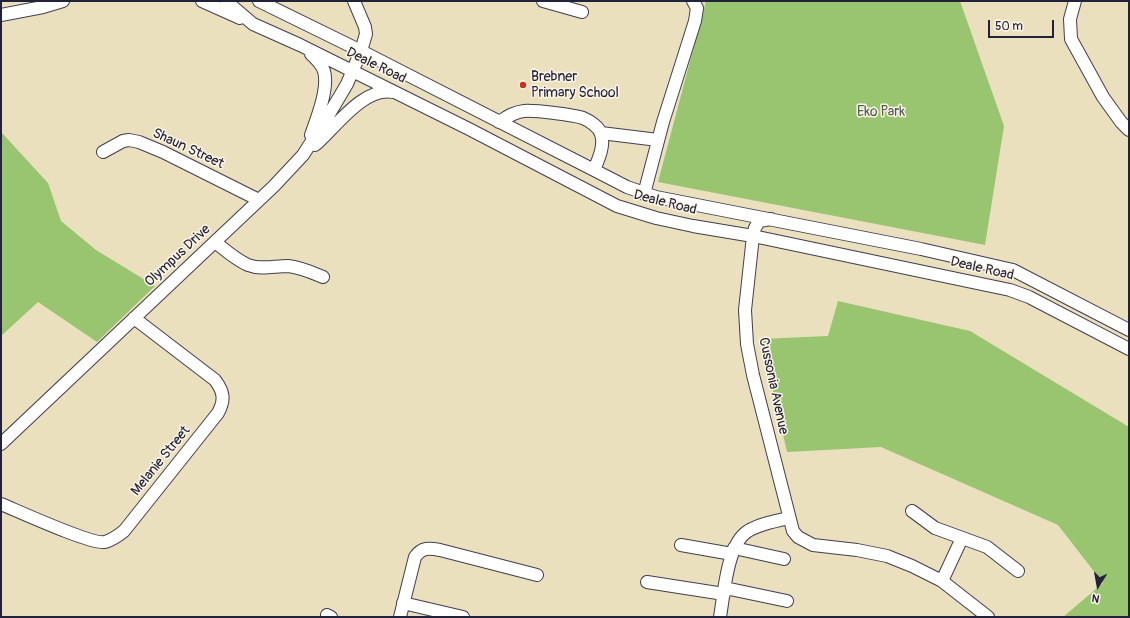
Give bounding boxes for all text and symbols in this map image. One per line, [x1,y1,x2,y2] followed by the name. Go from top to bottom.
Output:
[990,12,1056,38] scale bar
[995,19,1023,34] text: 50 m
[343,44,409,88] street label: Deale Road
[531,69,619,102] place label: Brebner Primary School
[518,80,528,90] marker: Brebner Primary School
[857,104,905,120] park label: Eko Park
[150,125,226,173] street label: Shaun Street
[632,187,698,219] street label: Deale Road
[142,221,214,291] street label: Olympus Drive
[949,254,1015,284] street label: Deale Road
[755,336,791,436] street label: Cussonia Avenue
[128,423,194,499] street label: Melanie Street
[1078,566,1118,606] north arrow
[1091,591,1101,605] text: N

